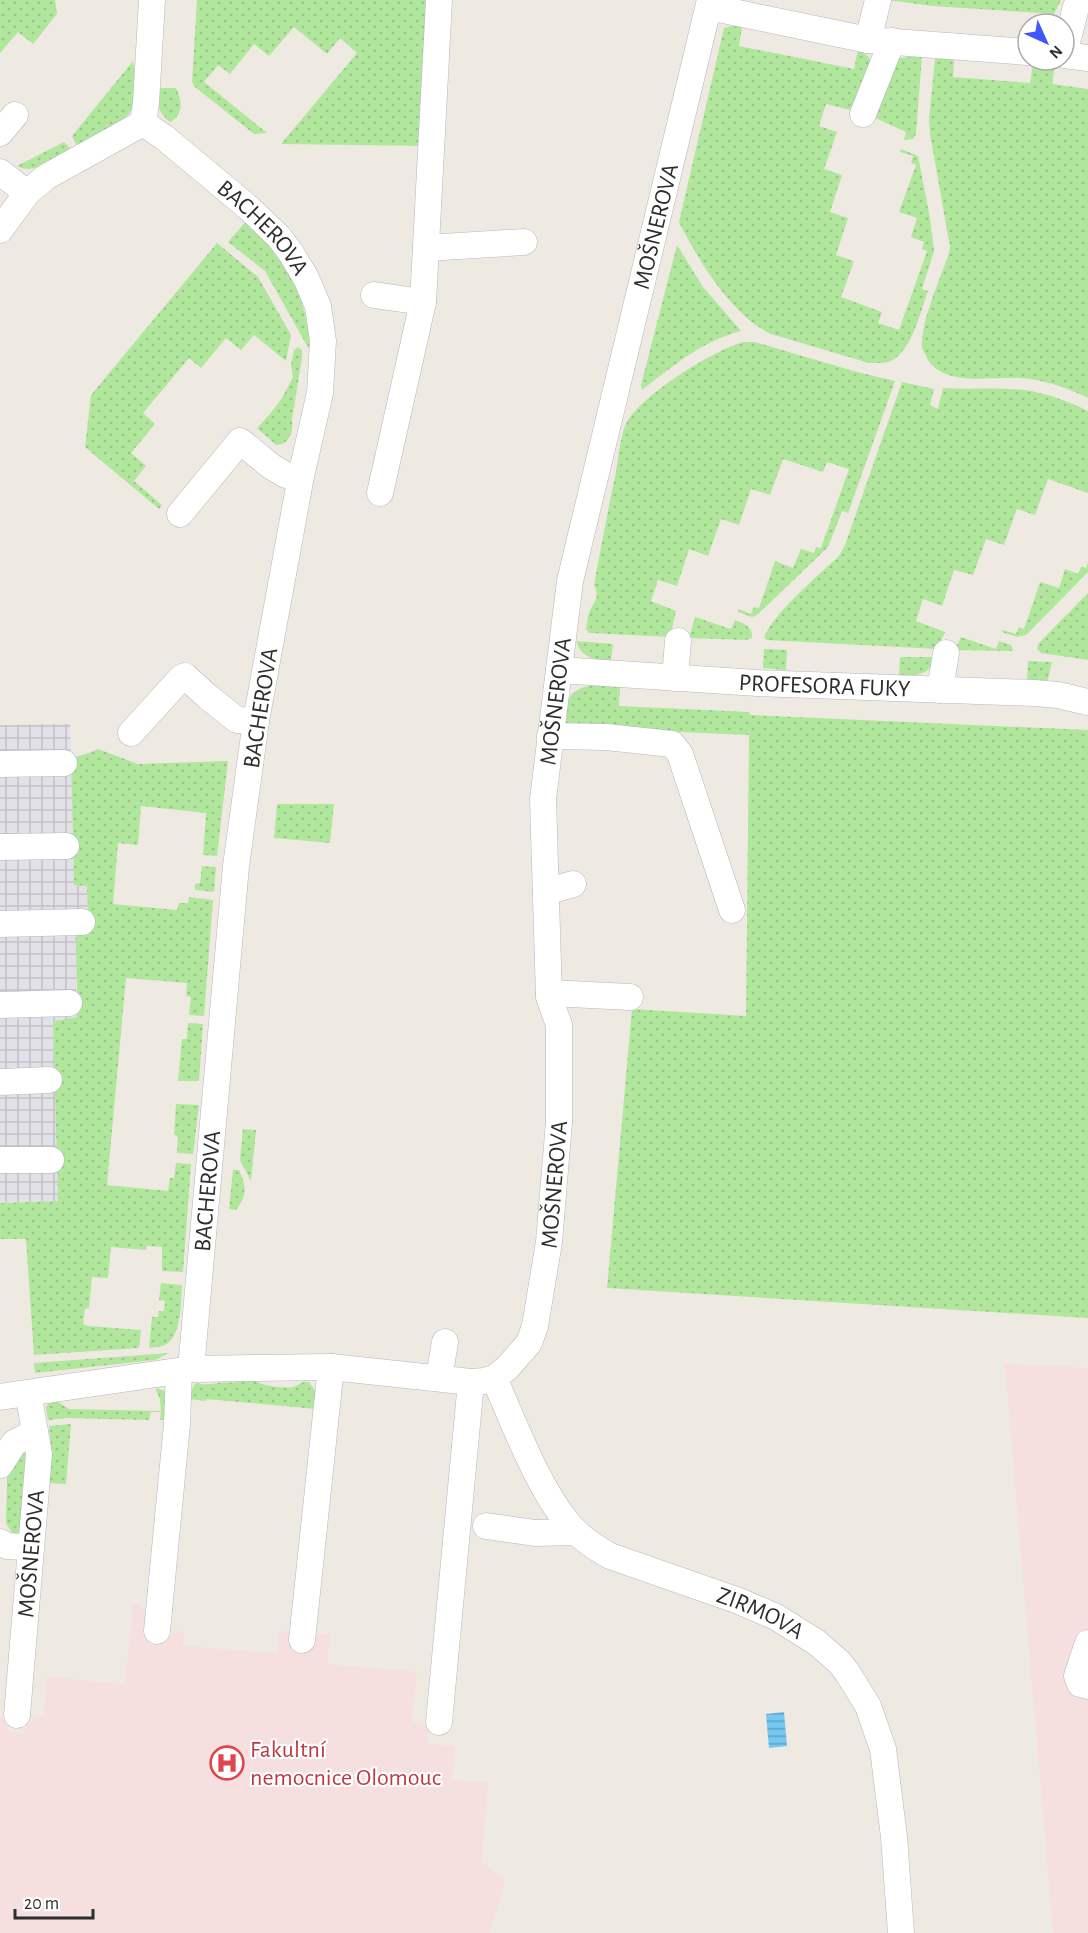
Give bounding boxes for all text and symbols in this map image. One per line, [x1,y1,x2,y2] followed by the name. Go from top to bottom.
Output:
[1016,12,1076,72] north arrow
[1046,42,1065,61] text: N
[630,161,683,292] street label: MOŠNEROVA
[212,176,312,280] street label: BACHEROVA
[536,636,576,766] street label: MOŠNEROVA
[240,646,282,770] street label: BACHEROVA
[738,671,911,702] street label: PROFESORA FUKY
[538,1119,572,1249] street label: MOŠNEROVA
[191,1129,225,1253] street label: BACHEROVA
[14,1489,49,1619] street label: MOŠNEROVA
[714,1583,808,1644] street label: ZIRMOVA
[250,1738,441,1790] place label: Fakultní nemocnice Olomouc
[209,1745,245,1781] hospital icon: Fakultní nemocnice Olomouc
[15,1882,93,1920] scale bar
[24,1895,59,1913] text: 20 m

